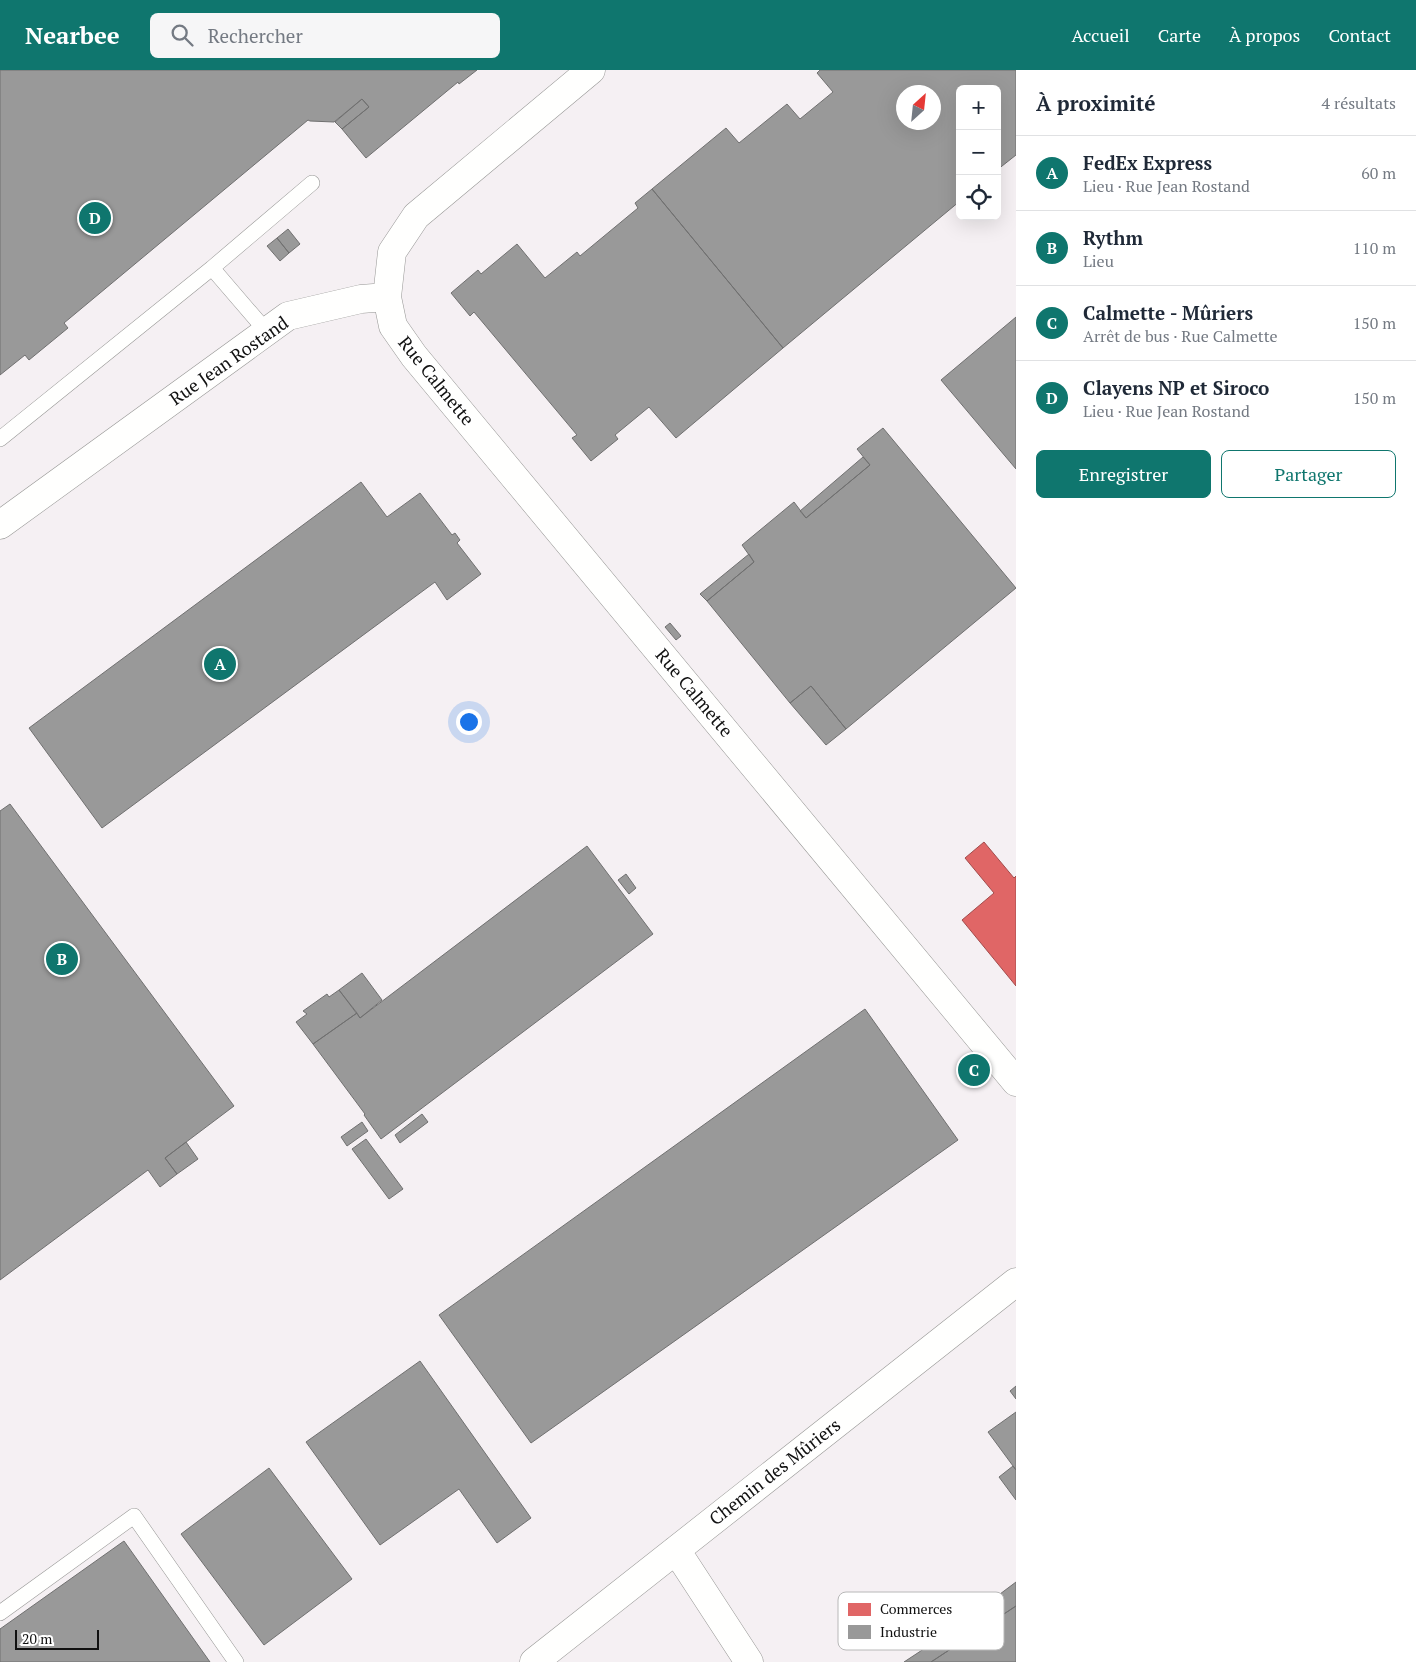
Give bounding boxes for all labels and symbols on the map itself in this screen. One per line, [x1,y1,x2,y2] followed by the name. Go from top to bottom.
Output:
[896,85,941,130] north arrow
[79,199,111,237] pin: D
[164,310,293,410] street label: Rue Jean Rostand
[393,331,480,430] street label: Rue Calmette
[651,643,739,742] street label: Rue Calmette
[204,645,236,683] pin: A
[456,709,482,735] your location
[46,940,78,978] pin: B
[958,1051,990,1089] pin: C
[704,1412,845,1530] street label: Chemin des Mûriers
[838,1592,1004,1650] legend
[880,1599,952,1618] text: Commerces
[880,1622,937,1641] text: Industrie
[15,1627,99,1650] scale bar

